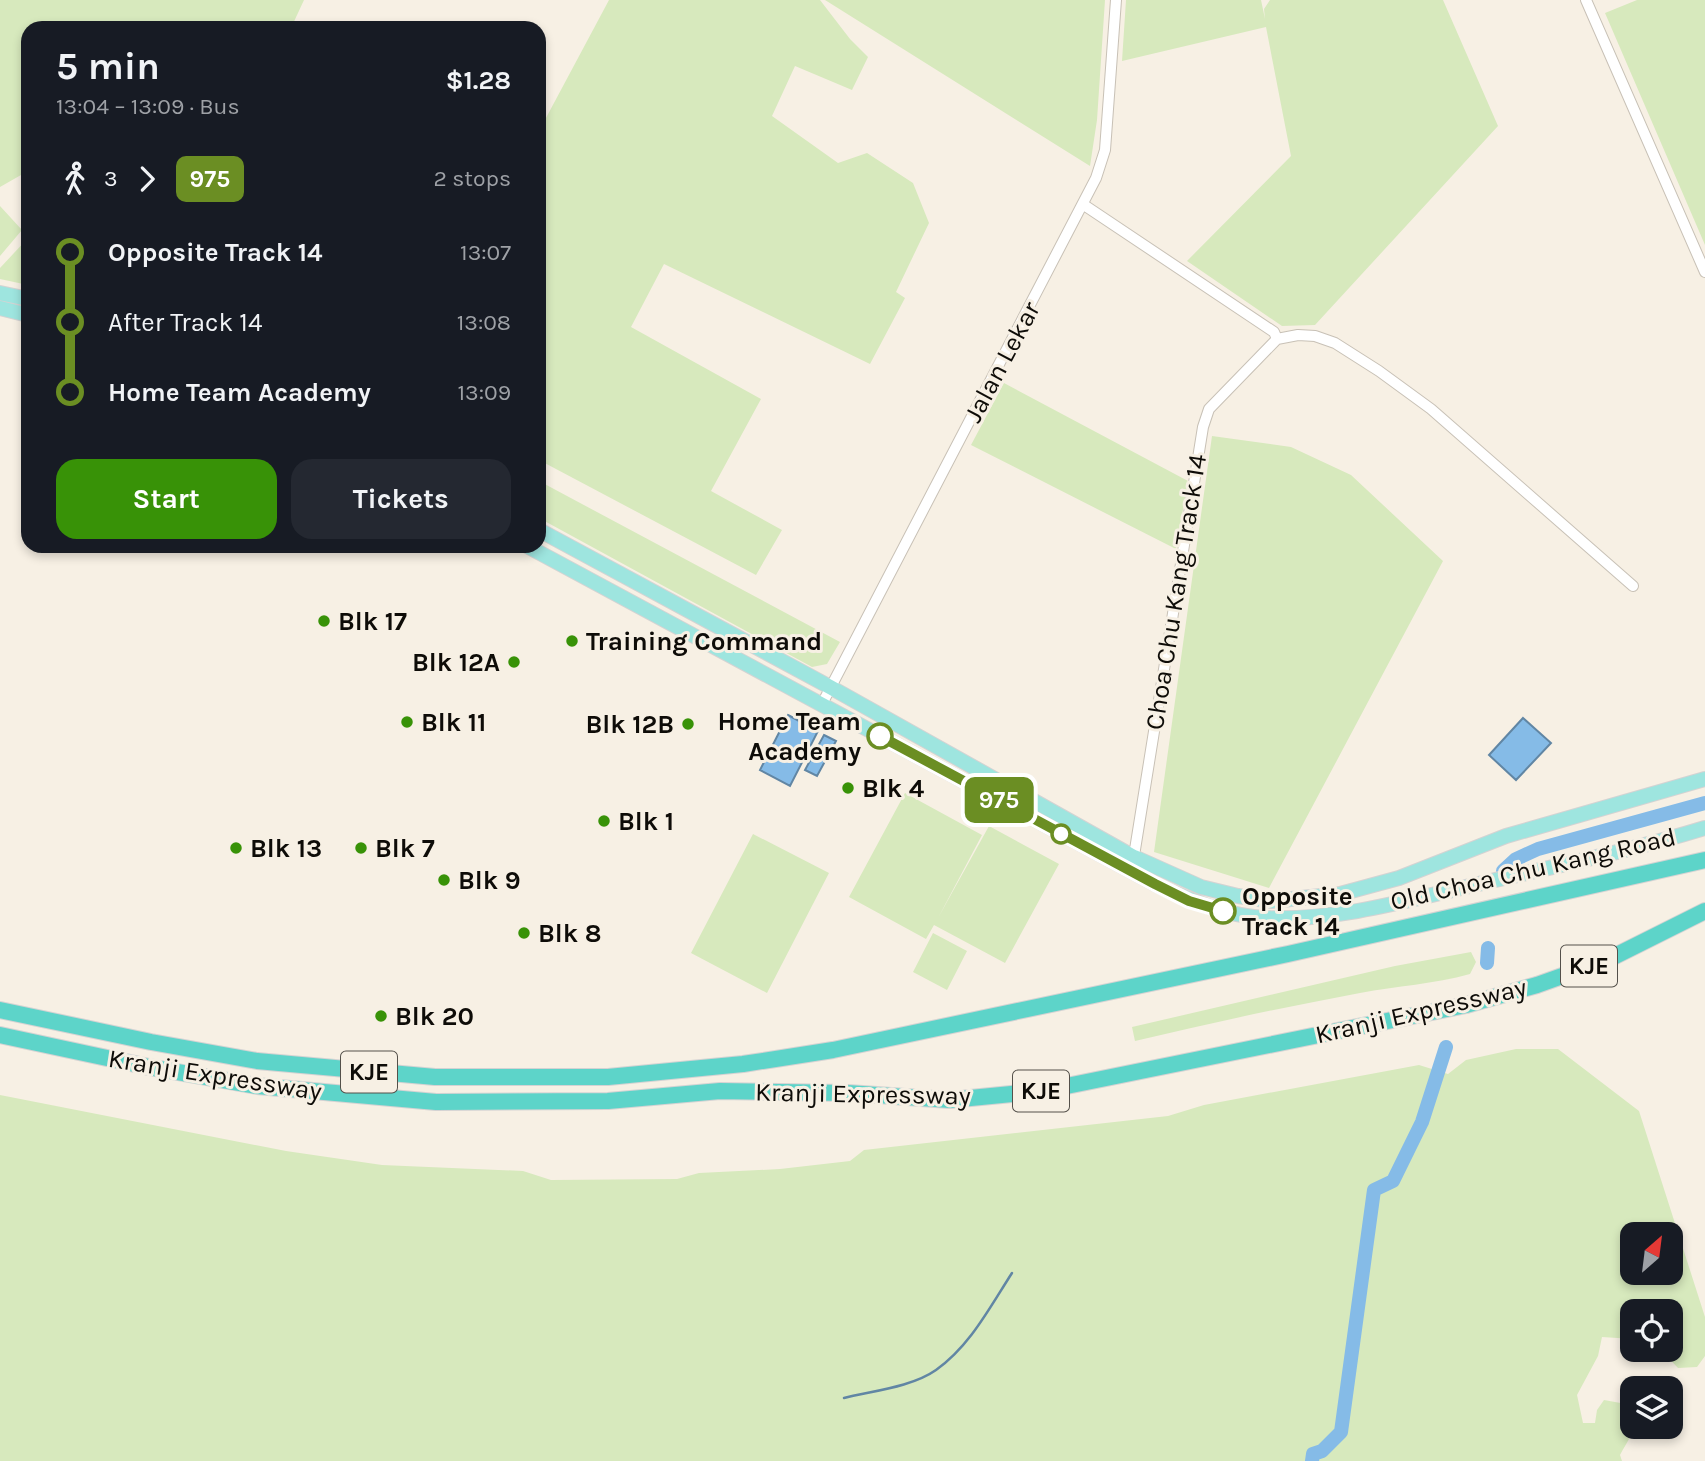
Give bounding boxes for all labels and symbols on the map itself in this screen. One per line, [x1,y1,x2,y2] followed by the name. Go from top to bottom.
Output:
[957,296,1047,428] street label: Jalan Lekar
[1139,452,1213,732] street label: Choa Chu Kang Track 14
[338,606,407,637] place label: Blk 17
[316,613,332,629] marker: Blk 17
[586,626,822,657] place label: Training Command
[564,633,580,649] marker: Training Command
[412,647,500,678] place label: Blk 12A
[506,654,522,670] marker: Blk 12A
[718,706,861,767] place label: Home Team Academy
[421,707,486,738] place label: Blk 11
[585,709,674,740] place label: Blk 12B
[399,714,415,730] marker: Blk 11
[680,716,696,732] marker: Blk 12B
[867,723,893,749] marker: Home Team Academy
[862,773,925,804] place label: Blk 4
[959,777,1039,823] line badge: 975
[840,780,856,796] marker: Blk 4
[618,806,674,837] place label: Blk 1
[596,813,612,829] marker: Blk 1
[1387,821,1679,917] street label: Old Choa Chu Kang Road
[1051,824,1071,844] unlabelled marker
[250,833,322,864] place label: Blk 13
[375,833,435,864] place label: Blk 7
[228,840,244,856] marker: Blk 13
[353,840,369,856] marker: Blk 7
[458,865,521,896] place label: Blk 9
[436,872,452,888] marker: Blk 9
[1242,881,1352,942] place label: Opposite Track 14
[1210,898,1236,924] marker: Opposite Track 14
[538,918,602,949] place label: Blk 8
[516,925,532,941] marker: Blk 8
[1561,946,1617,986] road number: KJE
[1312,972,1530,1050] street label: Kranji Expressway
[395,1001,474,1032] place label: Blk 20
[373,1008,389,1024] marker: Blk 20
[106,1043,324,1107] street label: Kranji Expressway
[341,1052,397,1092] road number: KJE
[1013,1070,1069,1112] road number: KJE
[755,1077,971,1111] street label: Kranji Expressway
[1620,1222,1684,1284] north arrow

